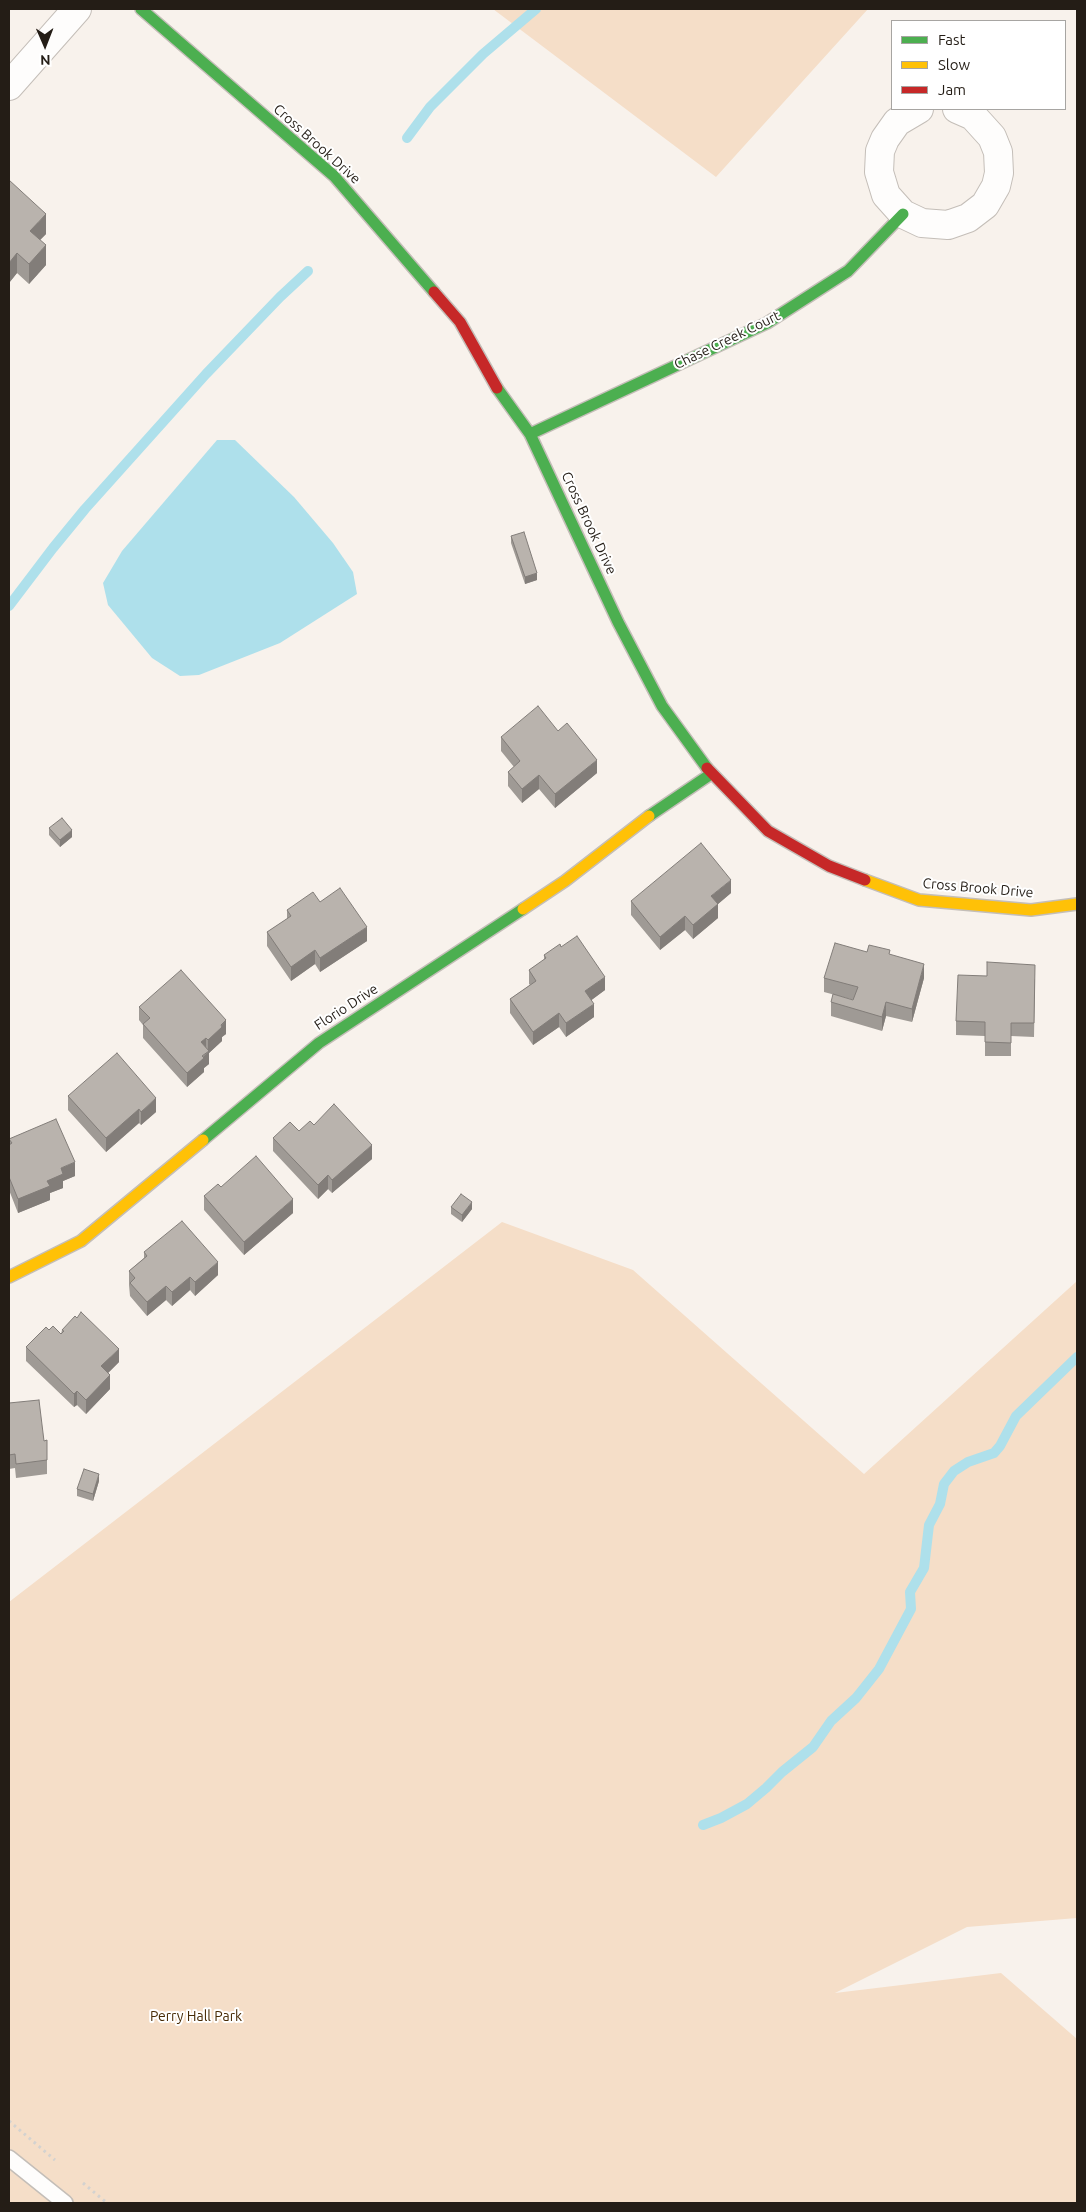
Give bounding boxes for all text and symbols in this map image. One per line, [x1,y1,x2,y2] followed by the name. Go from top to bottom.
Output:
[20,20,70,70] north arrow
[891,20,1066,110] legend
[938,31,965,48] text: Fast
[40,52,51,68] text: N
[938,56,970,73] text: Slow
[938,81,966,98] text: Jam
[270,101,364,187] street label: Cross Brook Drive
[671,307,783,373] street label: Chase Creek Court
[558,469,620,577] street label: Cross Brook Drive
[922,875,1034,901] street label: Cross Brook Drive
[311,980,381,1034] street label: Florio Drive
[150,2008,242,2024] park label: Perry Hall Park

